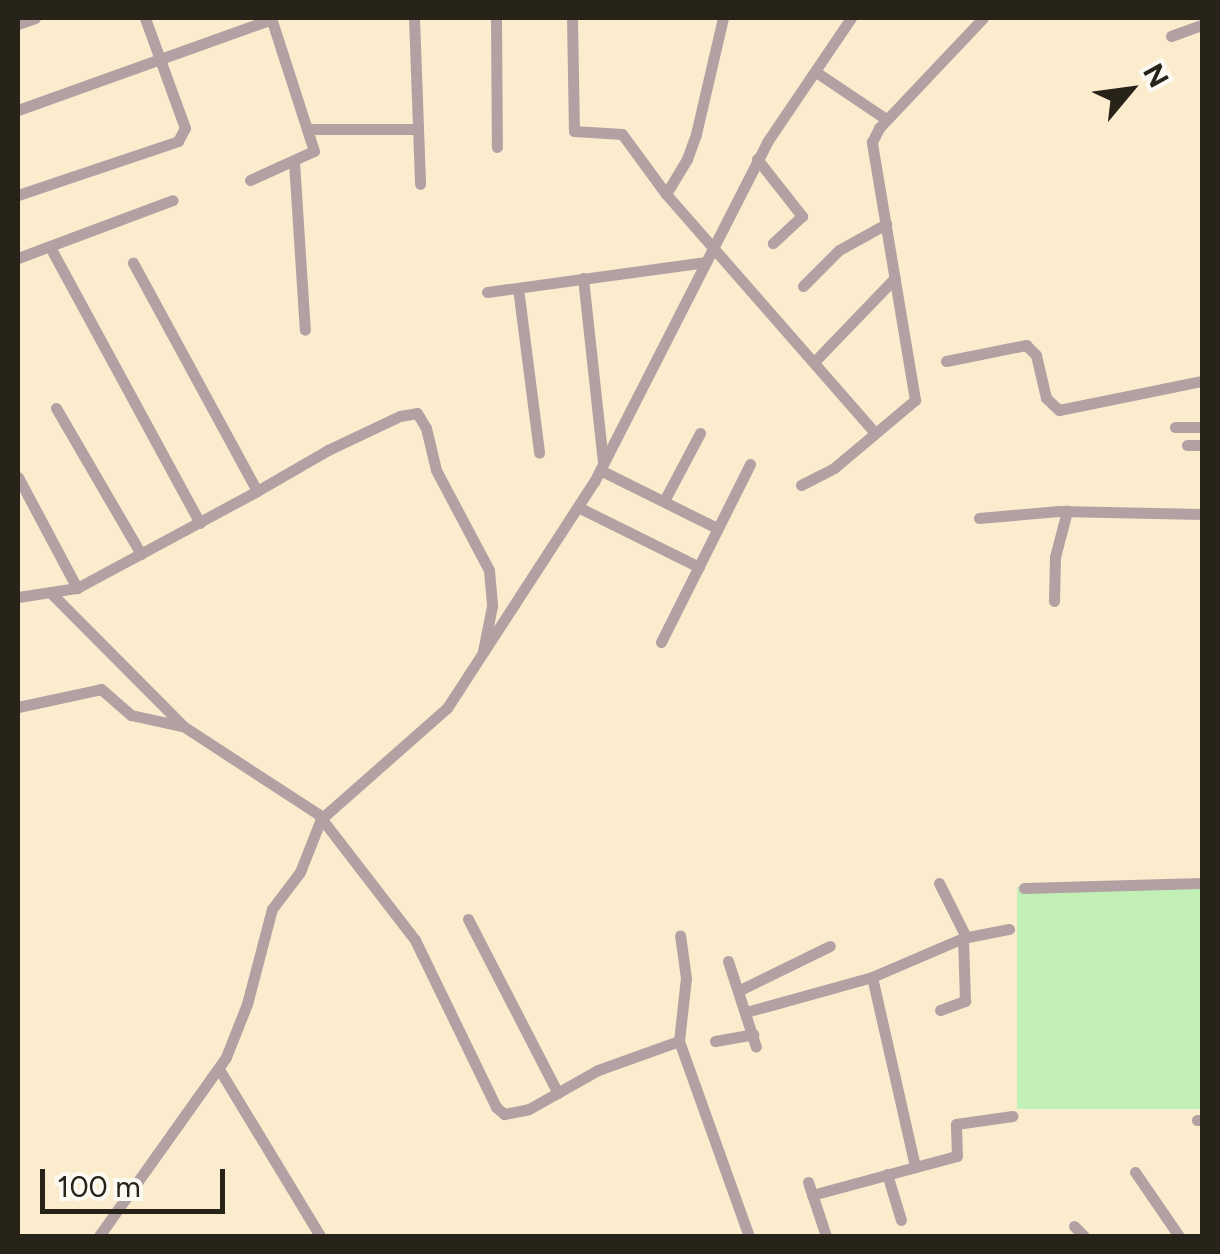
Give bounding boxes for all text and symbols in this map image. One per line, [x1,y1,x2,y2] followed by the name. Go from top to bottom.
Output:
[1080,40,1180,140] north arrow
[1136,58,1176,93] text: N
[45,1149,230,1211] scale bar
[57,1168,141,1205] text: 100 m

